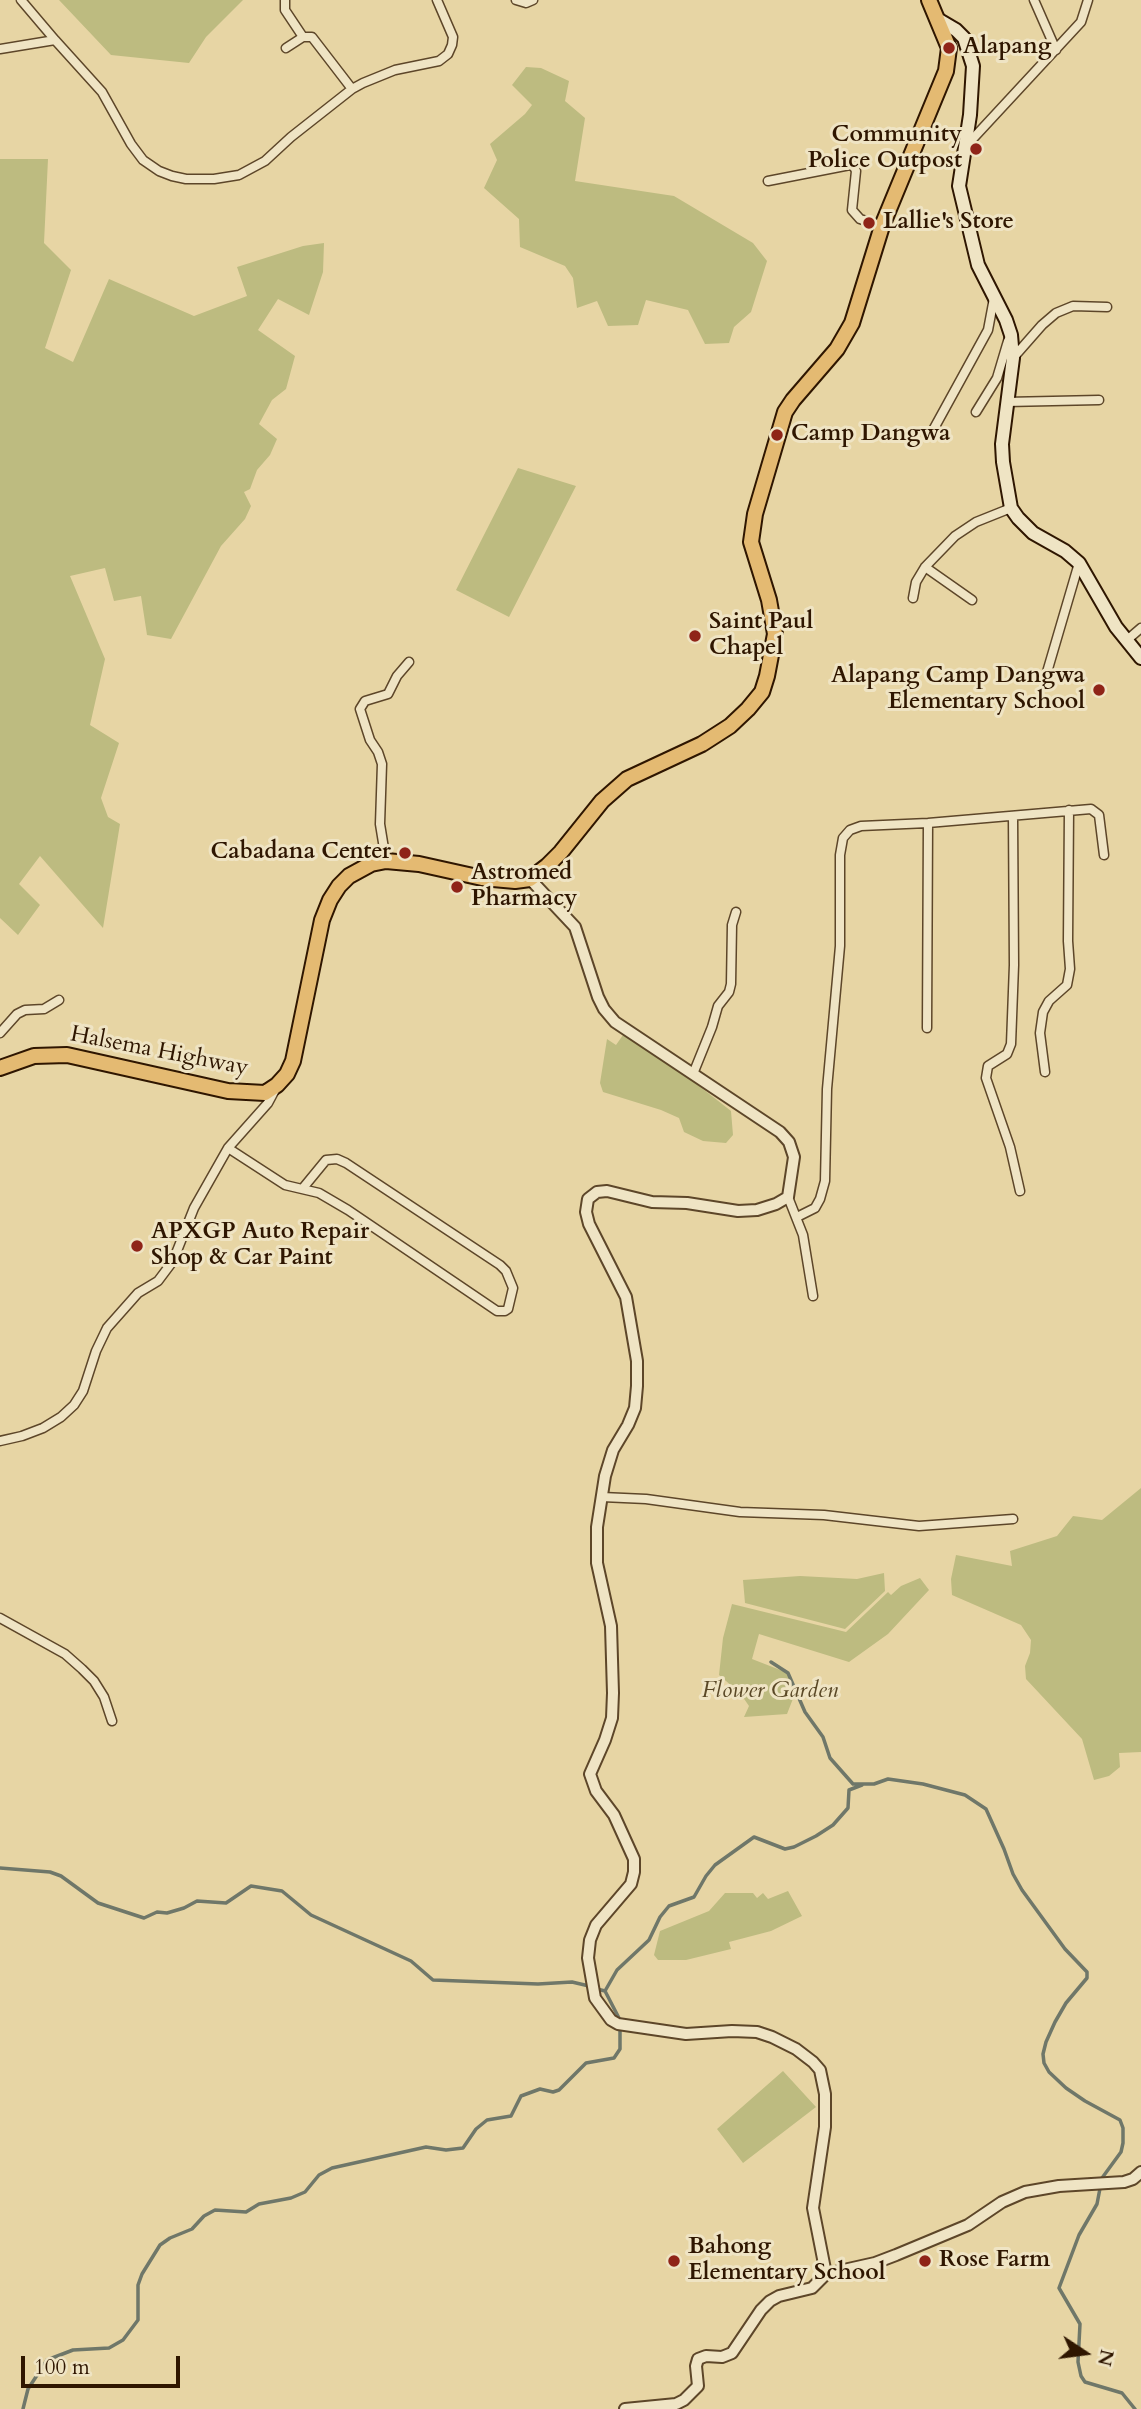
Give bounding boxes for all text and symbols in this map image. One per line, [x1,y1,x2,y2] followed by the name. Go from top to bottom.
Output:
[963,34,1051,62] place label: Alapang
[941,40,957,56] marker: Alapang
[808,122,962,176] place label: Community Police Outpost
[968,141,984,157] marker: Community Police Outpost
[883,209,1014,237] place label: Lallie's Store
[861,215,877,231] marker: Lallie's Store
[791,421,950,449] place label: Camp Dangwa
[769,427,785,443] marker: Camp Dangwa
[709,609,813,663] place label: Saint Paul Chapel
[687,628,703,644] marker: Saint Paul Chapel
[831,663,1085,717] place label: Alapang Camp Dangwa Elementary School
[1091,682,1107,698] marker: Alapang Camp Dangwa Elementary School
[210,839,391,867] place label: Cabadana Center
[397,845,413,861] marker: Cabadana Center
[471,860,577,914] place label: Astromed Pharmacy
[449,879,465,895] marker: Astromed Pharmacy
[68,1021,250,1083] street label: Halsema Highway
[151,1219,369,1273] place label: APXGP Auto Repair Shop & Car Paint
[129,1238,145,1254] marker: APXGP Auto Repair Shop & Car Paint
[702,1678,838,1706] park label: Flower Garden
[688,2234,885,2288] place label: Bahong Elementary School
[939,2247,1050,2275] place label: Rose Farm
[666,2253,682,2269] marker: Bahong Elementary School
[917,2253,933,2269] marker: Rose Farm
[1050,2318,1120,2388] north arrow
[24,2342,184,2386] scale bar
[1091,2347,1120,2369] text: N
[34,2353,90,2382] text: 100 m

